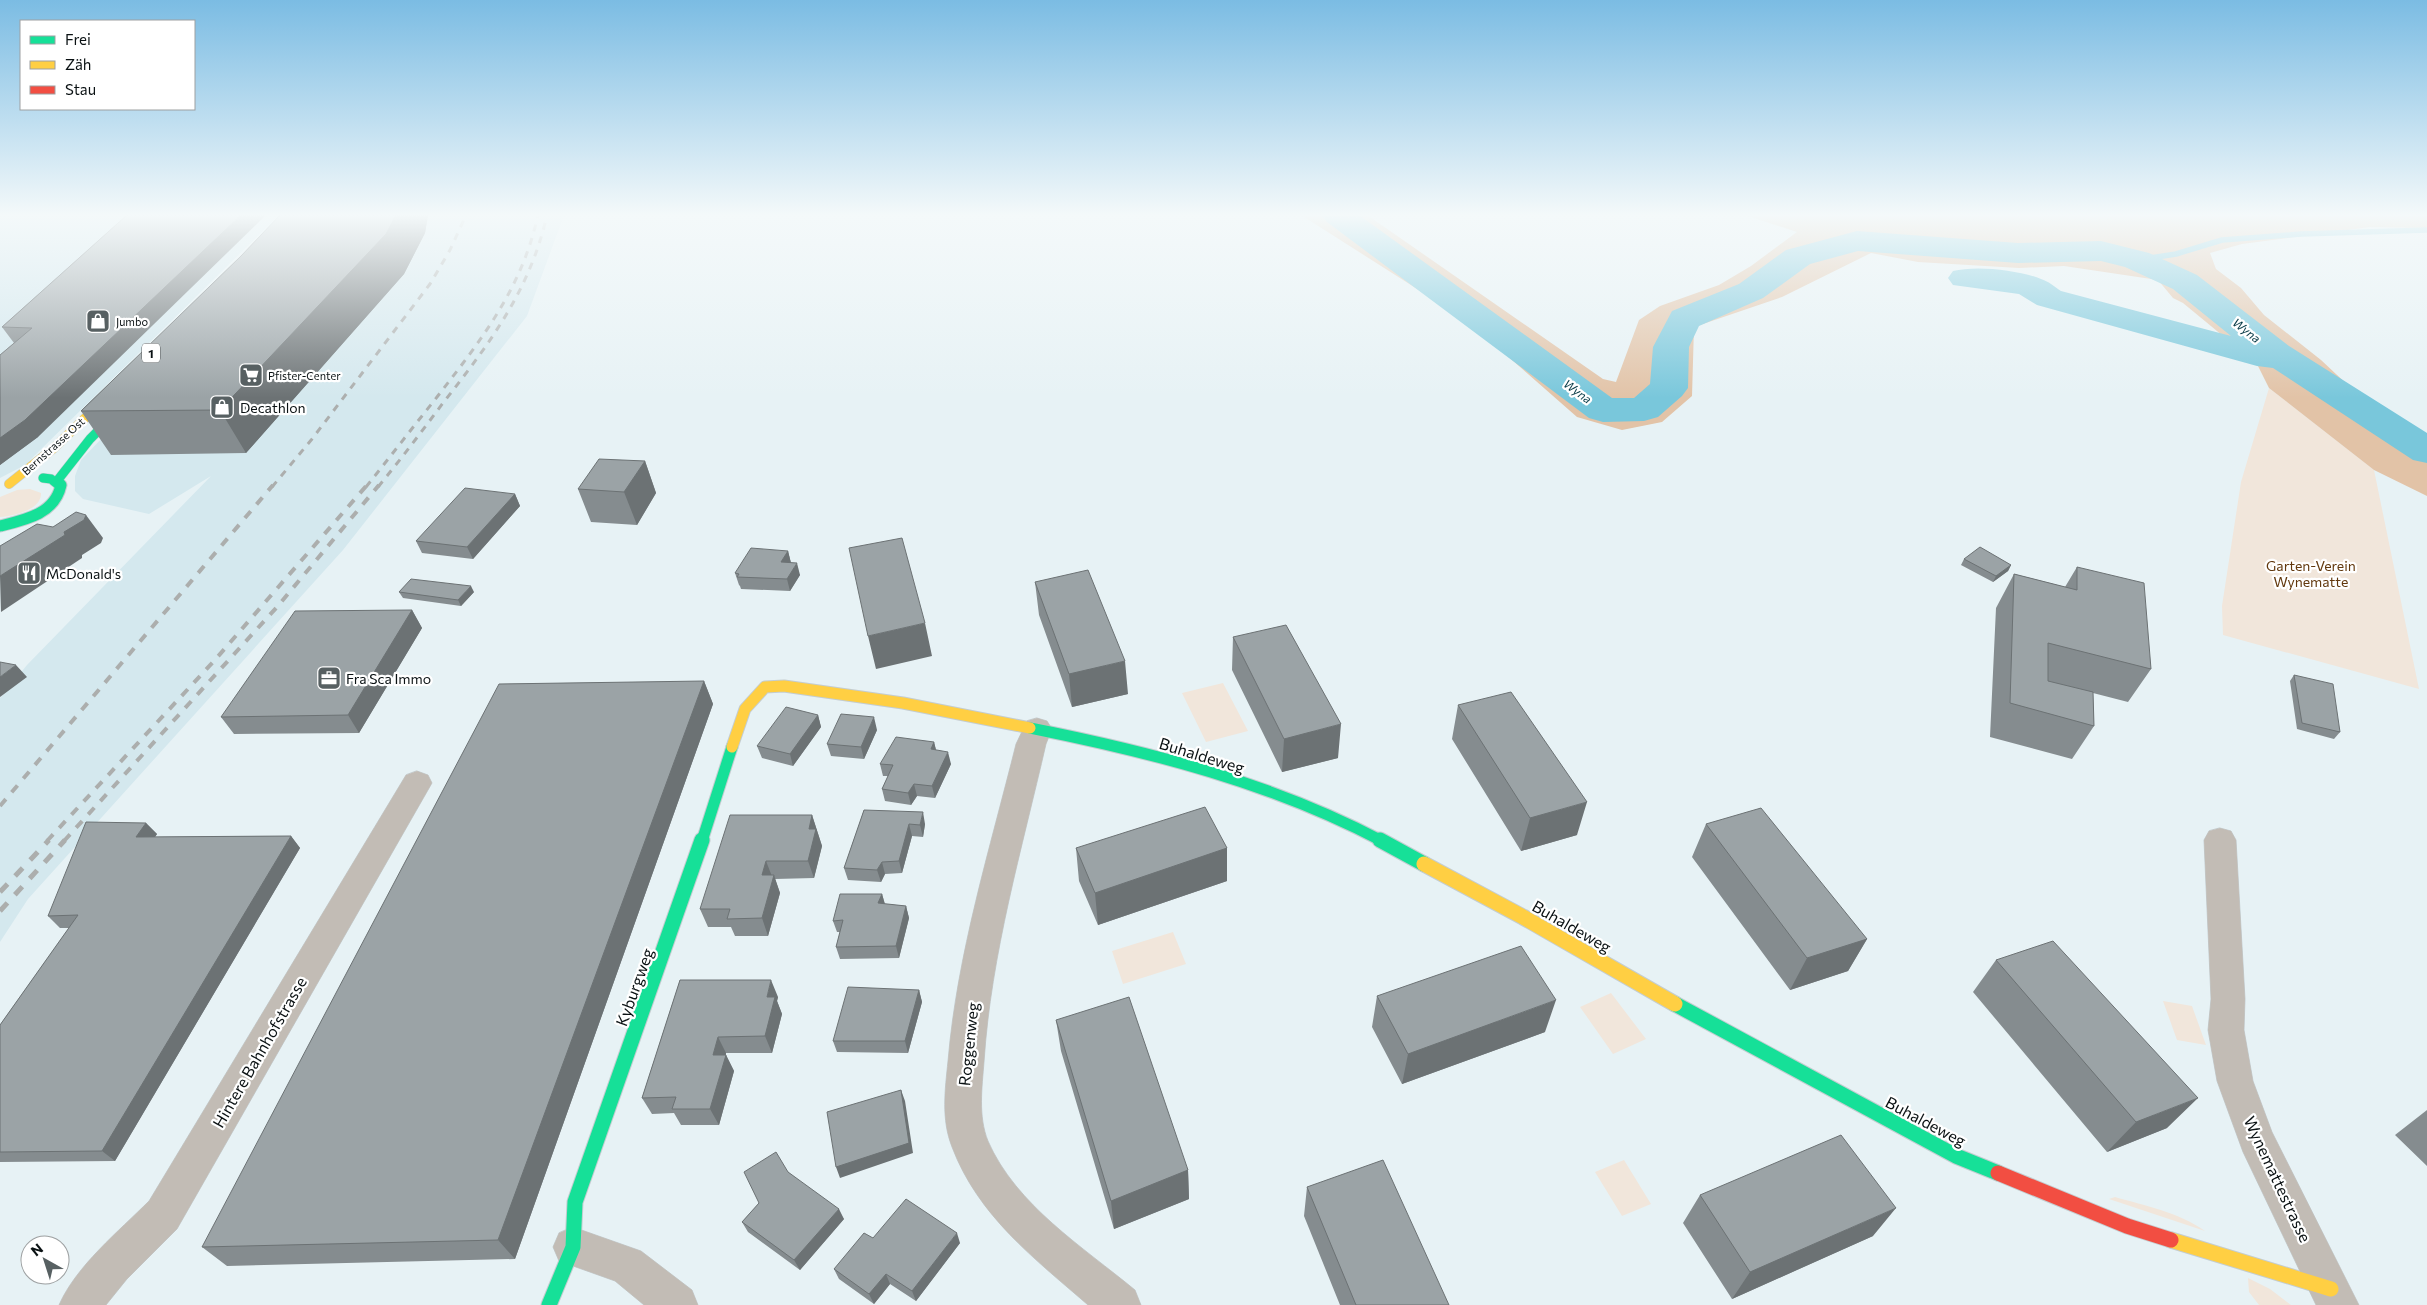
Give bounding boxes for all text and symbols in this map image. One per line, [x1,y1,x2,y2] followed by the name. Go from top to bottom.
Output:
[20,20,195,110] legend
[65,30,91,48] text: Frei
[65,55,91,73] text: Zäh
[65,80,96,98] text: Stau
[85,308,111,334] shop icon: Jumbo
[116,315,148,329] place label: Jumbo
[2230,315,2264,345] water label: Wyna
[142,343,160,362] road number: 1
[238,362,264,388] supermarket icon: Pfister-Center
[268,369,341,382] place label: Pfister-Center
[1561,376,1595,406] water label: Wyna
[209,394,235,420] shop icon: Decathlon
[240,399,306,416] place label: Decathlon
[19,414,87,477] street label: Bernstrasse Ost
[2266,557,2356,590] park label: Garten-Verein Wynematte
[16,560,42,586] restaurant icon: McDonald's
[46,565,121,582] place label: McDonald's
[316,665,342,691] office icon: Fra Sca Immo
[346,670,431,687] place label: Fra Sca Immo
[1157,733,1247,777] street label: Buhaldeweg
[1529,896,1615,956] street label: Buhaldeweg
[611,945,657,1029] street label: Kyburgweg
[208,973,310,1131] street label: Hintere Bahnhofstrasse
[954,1001,982,1087] street label: Roggenweg
[1883,1092,1970,1150] street label: Buhaldeweg
[2240,1113,2316,1245] street label: Wynemattestrasse
[20,1235,70,1285] north arrow
[27,1240,46,1259] text: N

